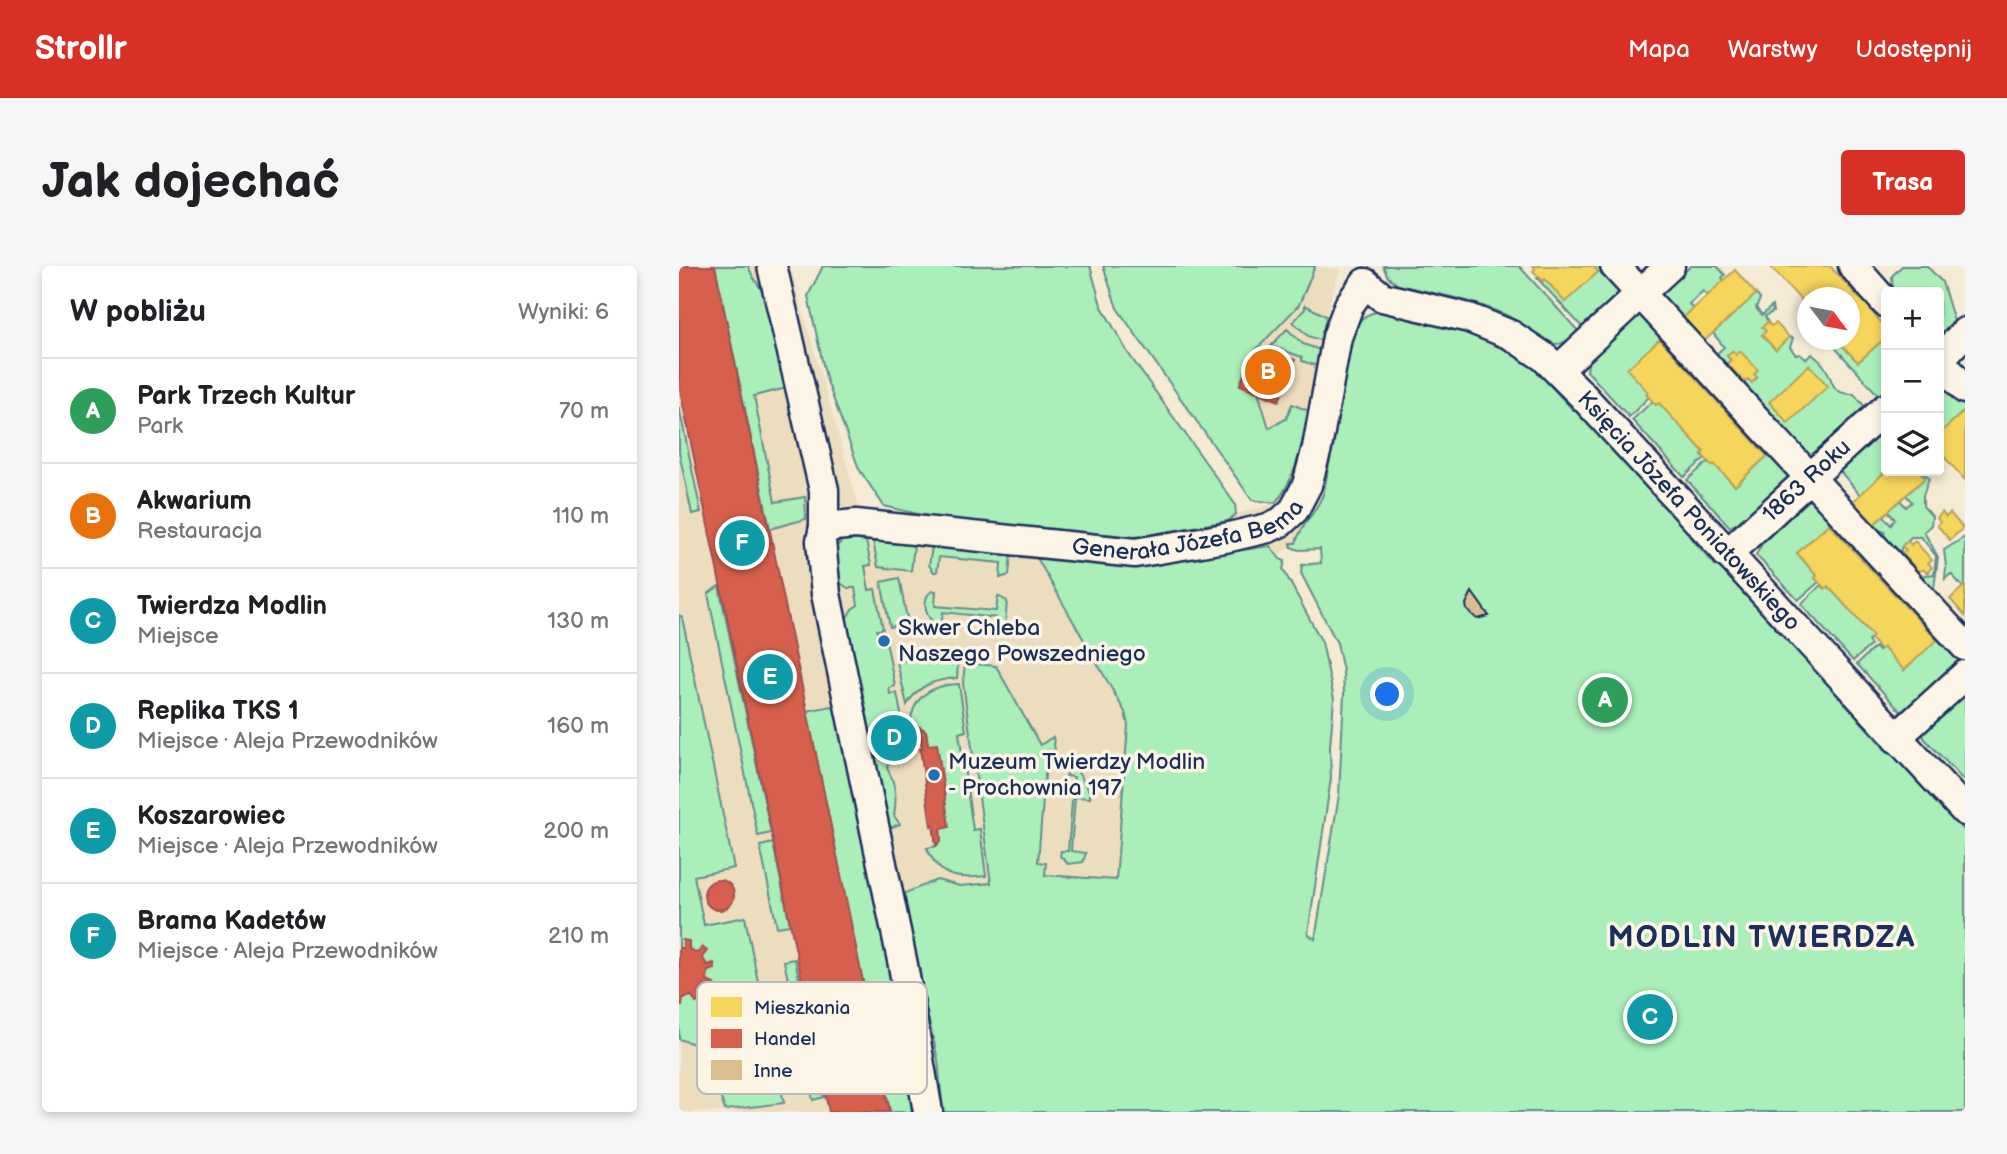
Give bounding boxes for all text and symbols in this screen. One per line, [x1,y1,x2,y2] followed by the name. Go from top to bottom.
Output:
[35,29,127,69] text: Strollr
[1628,35,1690,64] text: Mapa
[1728,35,1818,64] text: Warstwy
[1856,35,1972,64] text: Udostępnij
[1841,150,1965,215] button: Trasa
[42,153,340,212] text: Jak dojechać
[1797,287,1860,350] north arrow
[1881,287,1944,476] map controls
[1881,287,1944,350] button: +
[70,294,206,330] text: W pobliżu
[518,298,609,326] text: Wyniki: 6
[1245,346,1291,398] pin: B
[1881,350,1944,413] button: −
[137,381,355,412] text: Park Trzech Kultur
[1571,385,1806,637] street label: Księcia Józefa Poniatowskiego
[86,397,100,425] text: A
[559,397,609,425] text: 70 m
[137,412,183,440] text: Park
[1881,413,1944,476] button: layers
[1757,433,1857,529] street label: 1863 Roku
[137,486,252,517] text: Akwarium
[1071,496,1310,567] street label: Generała Józefa Bema
[85,502,101,530] text: B
[552,502,609,530] text: 110 m
[137,517,262,545] text: Restauracja
[719,517,765,569] pin: F
[137,591,327,622] text: Twierdza Modlin
[85,607,101,635] text: C
[547,607,609,635] text: 130 m
[898,614,1146,668] place label: Skwer Chleba Naszego Powszedniego
[137,622,219,650] text: Miejsce
[876,633,892,649] marker: Skwer Chleba Naszego Powszedniego
[747,651,793,703] pin: E
[1582,674,1628,726] pin: A
[1370,677,1404,711] your location
[137,696,299,727] text: Replika TKS 1
[85,712,101,740] text: D
[547,712,609,740] text: 160 m
[871,712,917,764] pin: D
[137,727,438,755] text: Miejsce · Aleja Przewodników
[948,748,1205,802] place label: Muzeum Twierdzy Modlin - Prochownia 197
[926,767,942,783] marker: Muzeum Twierdzy Modlin - Prochownia 197
[137,801,285,832] text: Koszarowiec
[86,817,100,845] text: E
[543,817,609,845] text: 200 m
[137,832,438,860] text: Miejsce · Aleja Przewodników
[137,906,326,937] text: Brama Kadetów
[1608,920,1916,956] district label: MODLIN TWIERDZA
[86,922,100,950] text: F
[548,922,609,950] text: 210 m
[137,937,438,965] text: Miejsce · Aleja Przewodników
[697,982,927,1094] legend
[1627,991,1673,1043] pin: C
[754,997,850,1020] text: Mieszkania
[754,1028,816,1051] text: Handel
[754,1060,793,1083] text: Inne

